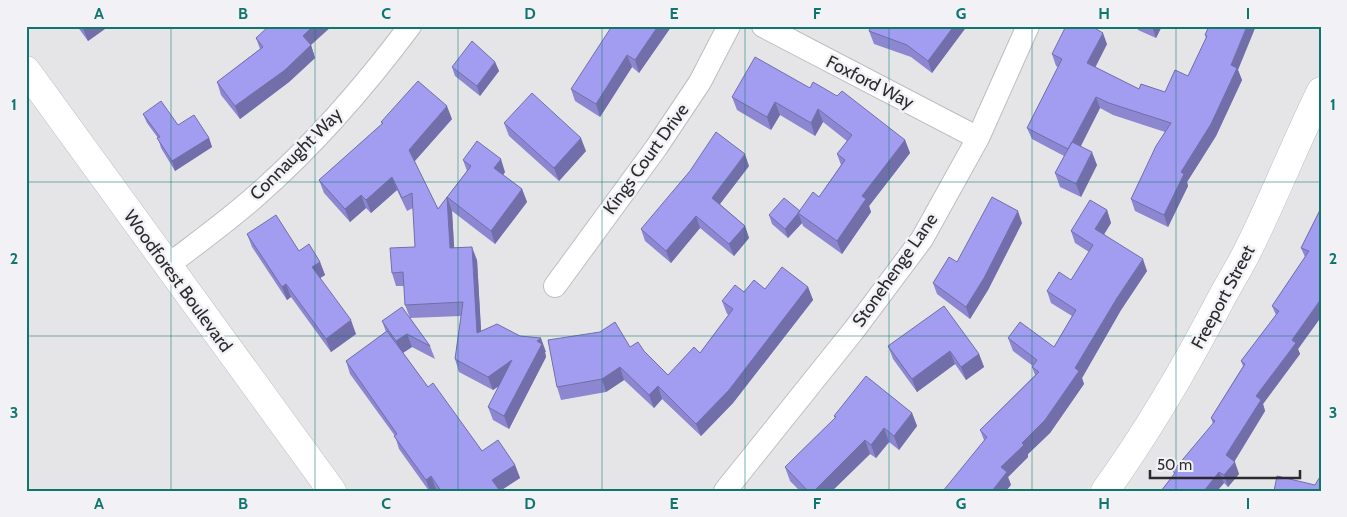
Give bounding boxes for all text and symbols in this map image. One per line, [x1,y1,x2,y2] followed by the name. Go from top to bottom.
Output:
[94,4,104,23] text: A
[238,4,248,23] text: B
[381,4,391,23] text: C
[524,4,536,23] text: D
[669,4,679,23] text: E
[813,4,822,23] text: F
[956,4,966,23] text: G
[1098,4,1110,23] text: H
[1246,4,1250,23] text: I
[822,51,918,113] street label: Foxford Way
[11,95,17,114] text: 1
[1330,95,1336,114] text: 1
[599,99,693,219] street label: Kings Court Drive
[245,103,347,205] street label: Connaught Way
[119,206,237,356] street label: Woodforest Boulevard
[848,209,942,331] street label: Stonehenge Lane
[1186,241,1260,353] street label: Freeport Street
[10,249,18,268] text: 2
[1329,249,1337,268] text: 2
[10,403,18,422] text: 3
[1329,403,1337,422] text: 3
[1150,447,1300,479] scale bar
[1157,456,1192,474] text: 50 m
[94,494,104,513] text: A
[238,494,248,513] text: B
[381,494,391,513] text: C
[524,494,536,513] text: D
[669,494,679,513] text: E
[813,494,822,513] text: F
[956,494,966,513] text: G
[1098,494,1110,513] text: H
[1246,494,1250,513] text: I

